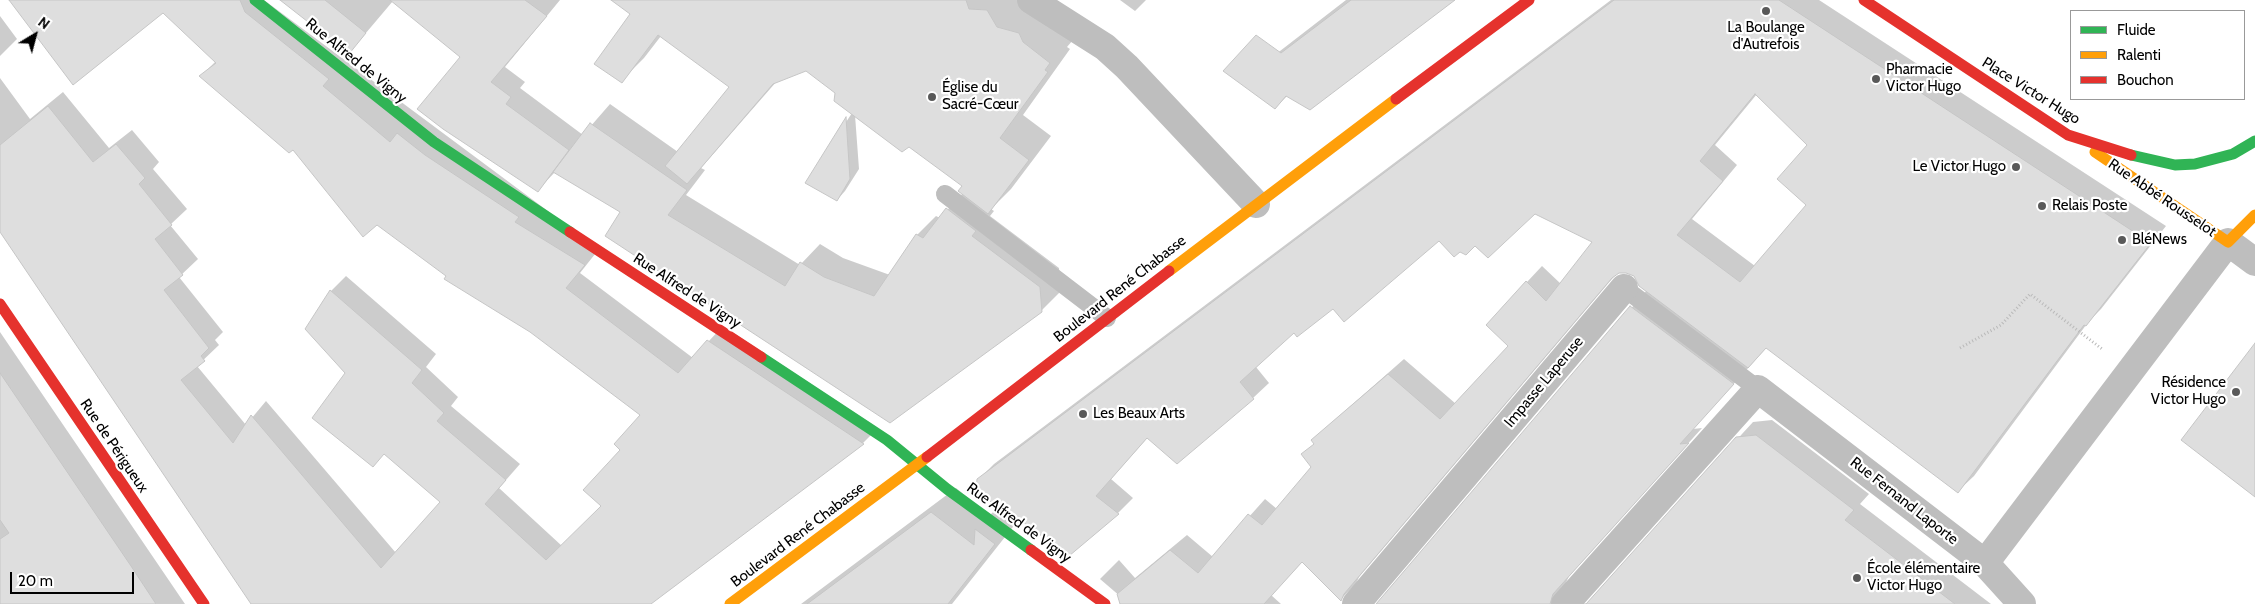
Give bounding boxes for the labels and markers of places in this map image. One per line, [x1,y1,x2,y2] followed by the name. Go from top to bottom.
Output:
[1760,5,1772,17] marker: La Boulange d'Autrefois
[1727,19,1805,54] place label: La Boulange d'Autrefois
[1886,61,1961,96] place label: Pharmacie Victor Hugo
[1870,73,1882,85] marker: Pharmacie Victor Hugo
[942,79,1019,114] place label: Église du Sacré-Cœur
[926,91,938,103] marker: Église du Sacré-Cœur
[1912,158,2006,176] place label: Le Victor Hugo
[2010,161,2022,173] marker: Le Victor Hugo
[2052,197,2127,215] place label: Relais Poste
[2036,200,2048,212] marker: Relais Poste
[2132,231,2187,249] place label: BléNews
[2116,234,2128,246] marker: BléNews
[2151,374,2226,409] place label: Résidence Victor Hugo
[2230,386,2242,398] marker: Résidence Victor Hugo
[1093,405,1185,423] place label: Les Beaux Arts
[1077,408,1089,420] marker: Les Beaux Arts
[1867,560,1980,595] place label: École élémentaire Victor Hugo
[1851,572,1863,584] marker: École élémentaire Victor Hugo

